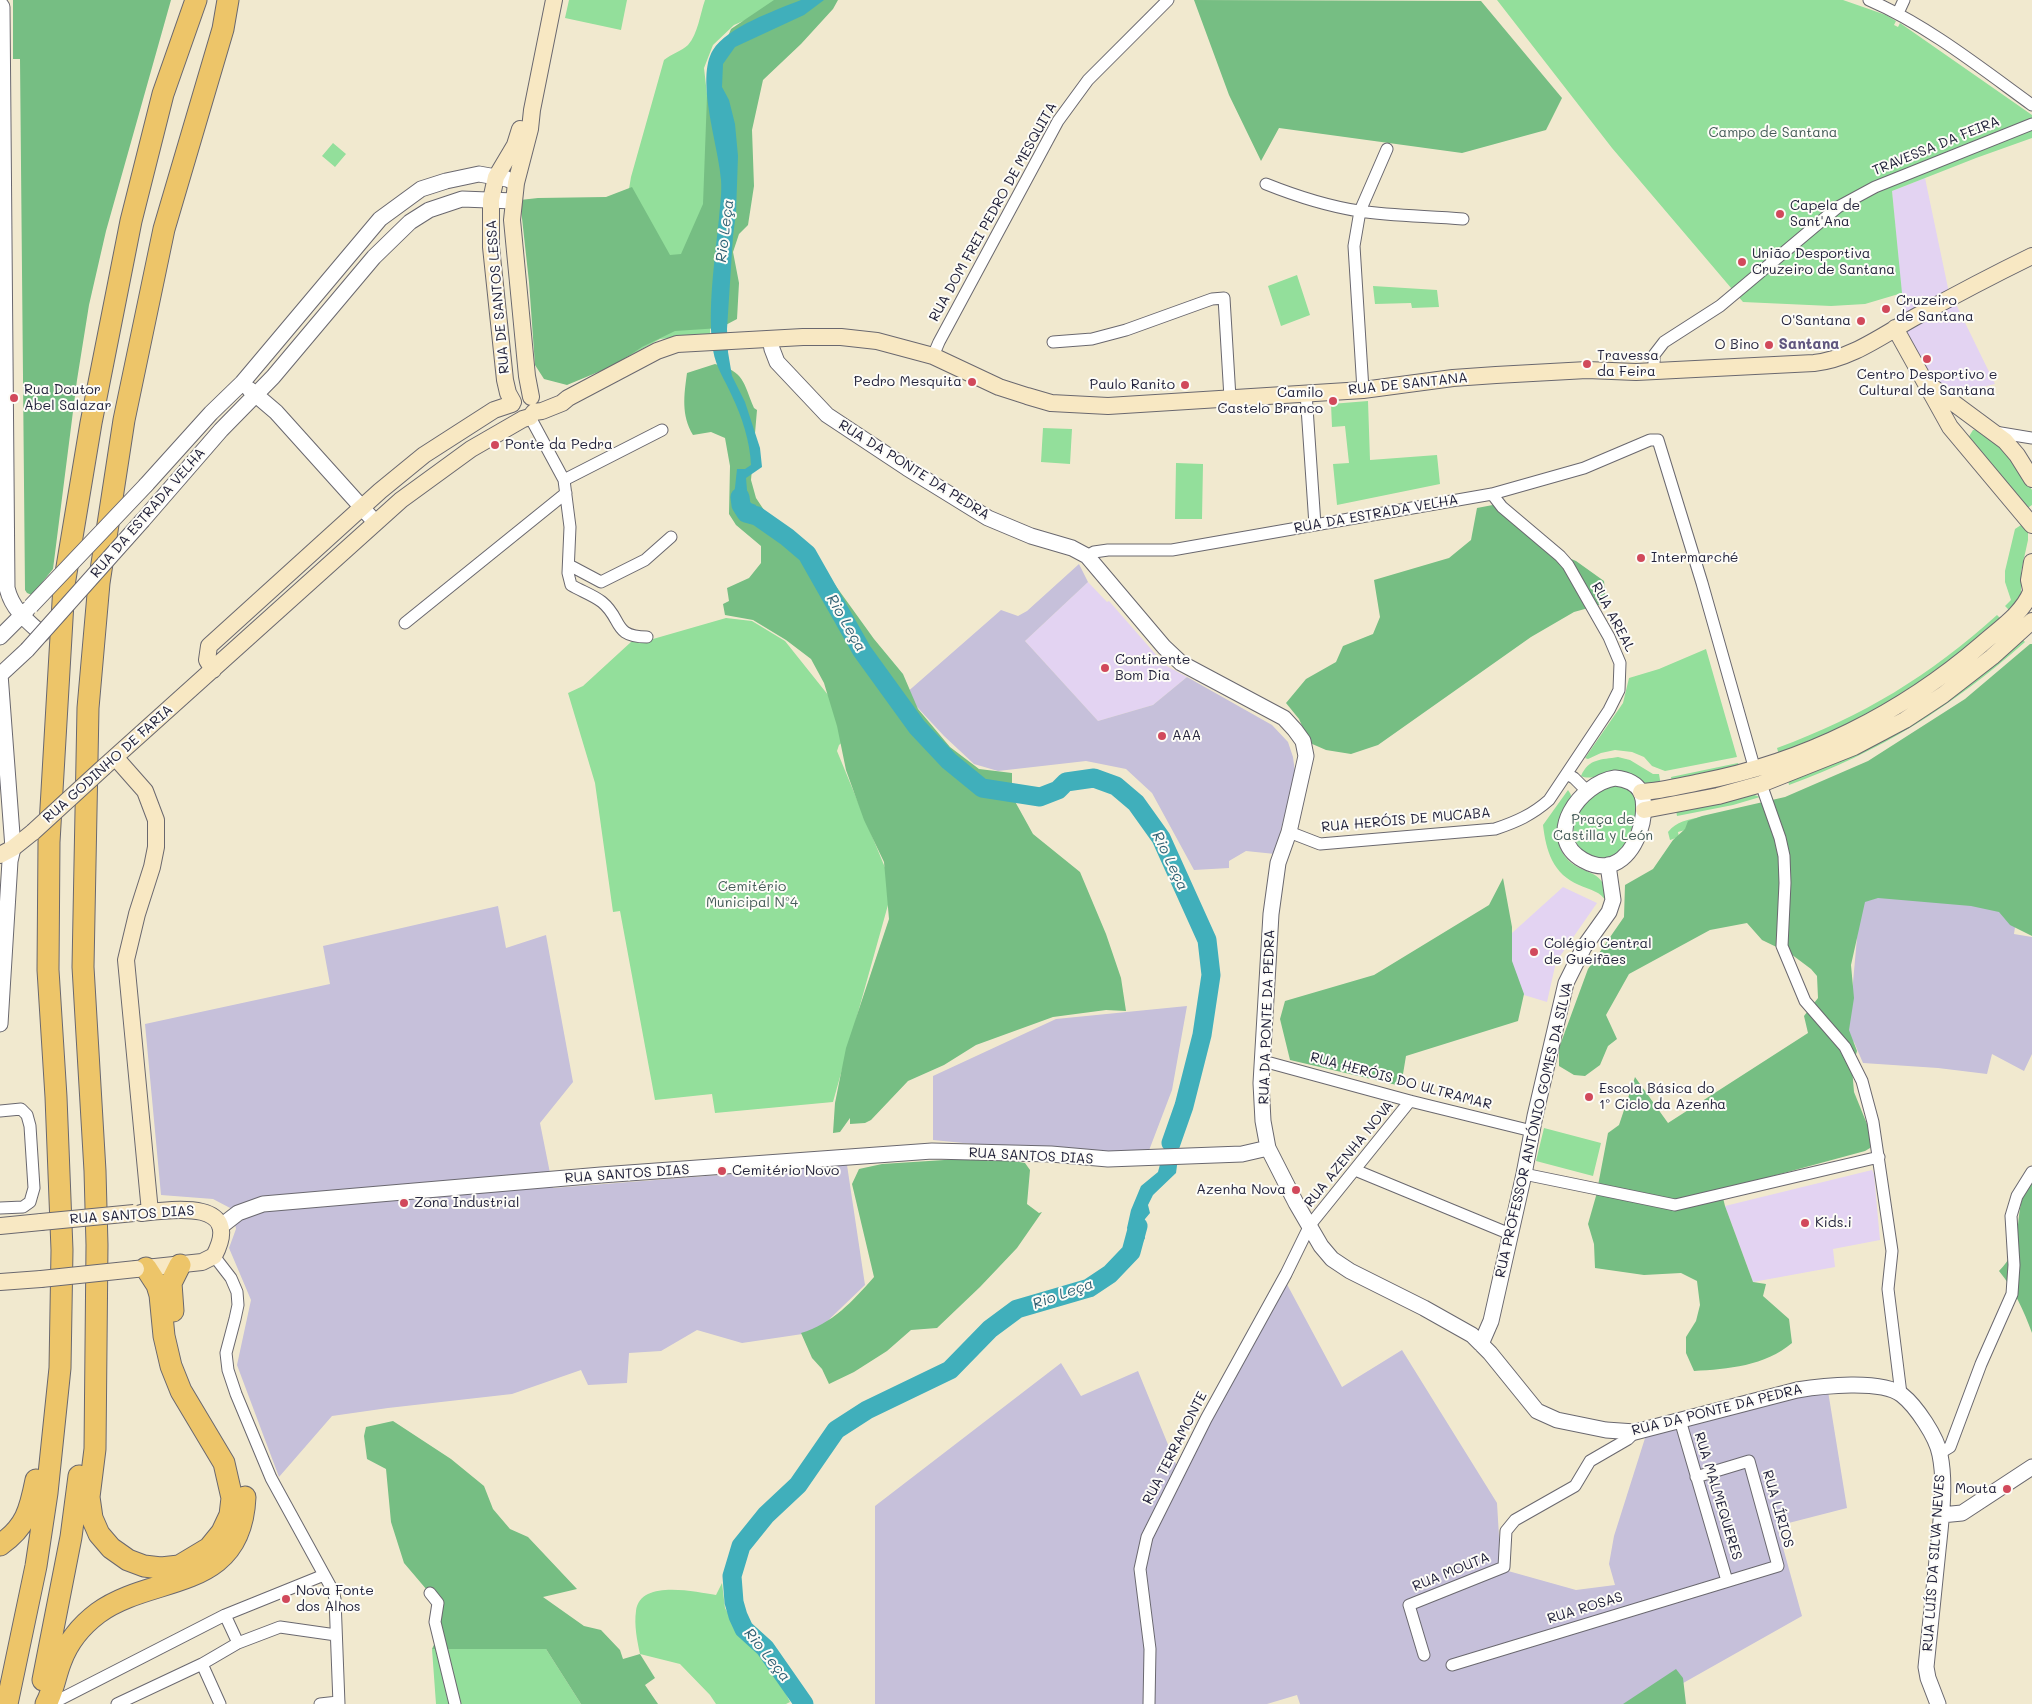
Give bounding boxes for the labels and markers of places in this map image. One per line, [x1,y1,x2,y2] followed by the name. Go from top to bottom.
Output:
[1790,198,1860,230] place label: Capela de Sant'Ana
[1774,208,1786,220] marker: Capela de Sant'Ana
[1752,246,1895,278] place label: União Desportiva Cruzeiro de Santana
[1736,256,1748,268] marker: União Desportiva Cruzeiro de Santana
[1896,293,1974,326] place label: Cruzeiro de Santana
[1880,303,1892,315] marker: Cruzeiro de Santana
[1781,313,1851,329] place label: O'Santana
[1855,315,1867,327] marker: O'Santana
[1714,337,1759,353] place label: O Bino
[1763,339,1775,351] marker: O Bino
[1597,348,1659,381] place label: Travessa da Feira
[1921,353,1933,365] marker: Centro Desportivo e Cultural de Santana
[1581,358,1593,370] marker: Travessa da Feira
[1857,367,1997,400] place label: Centro Desportivo e Cultural de Santana
[854,374,962,390] place label: Pedro Mesquita
[966,376,978,388] marker: Pedro Mesquita
[1090,377,1175,393] place label: Paulo Ranito
[1179,379,1191,391] marker: Paulo Ranito
[24,382,112,414] place label: Rua Doutor Abel Salazar
[1218,385,1323,418] place label: Camilo Castelo Branco
[8,392,20,404] marker: Rua Doutor Abel Salazar
[1327,395,1339,407] marker: Camilo Castelo Branco
[505,437,613,453] place label: Ponte da Pedra
[489,439,501,451] marker: Ponte da Pedra
[1651,550,1738,566] place label: Intermarché
[1635,552,1647,564] marker: Intermarché
[1115,652,1191,684] place label: Continente Bom Dia
[1099,662,1111,674] marker: Continente Bom Dia
[1172,728,1201,744] place label: AAA
[1156,730,1168,742] marker: AAA
[1544,936,1652,969] place label: Colégio Central de Gueifães
[1528,946,1540,958] marker: Colégio Central de Gueifães
[1599,1081,1726,1114] place label: Escola Básica do 1º Ciclo da Azenha
[1583,1091,1595,1103] marker: Escola Básica do 1º Ciclo da Azenha
[732,1163,839,1179] place label: Cemitério Novo
[716,1165,728,1177] marker: Cemitério Novo
[1196,1182,1286,1198] place label: Azenha Nova
[1290,1184,1302,1196] marker: Azenha Nova
[414,1195,520,1211] place label: Zona Industrial
[398,1197,410,1209] marker: Zona Industrial
[1815,1215,1852,1231] place label: Kids.i
[1799,1217,1811,1229] marker: Kids.i
[1955,1481,1997,1497] place label: Mouta
[2001,1483,2013,1495] marker: Mouta
[296,1583,374,1615] place label: Nova Fonte dos Alhos
[280,1593,292,1605] marker: Nova Fonte dos Alhos

